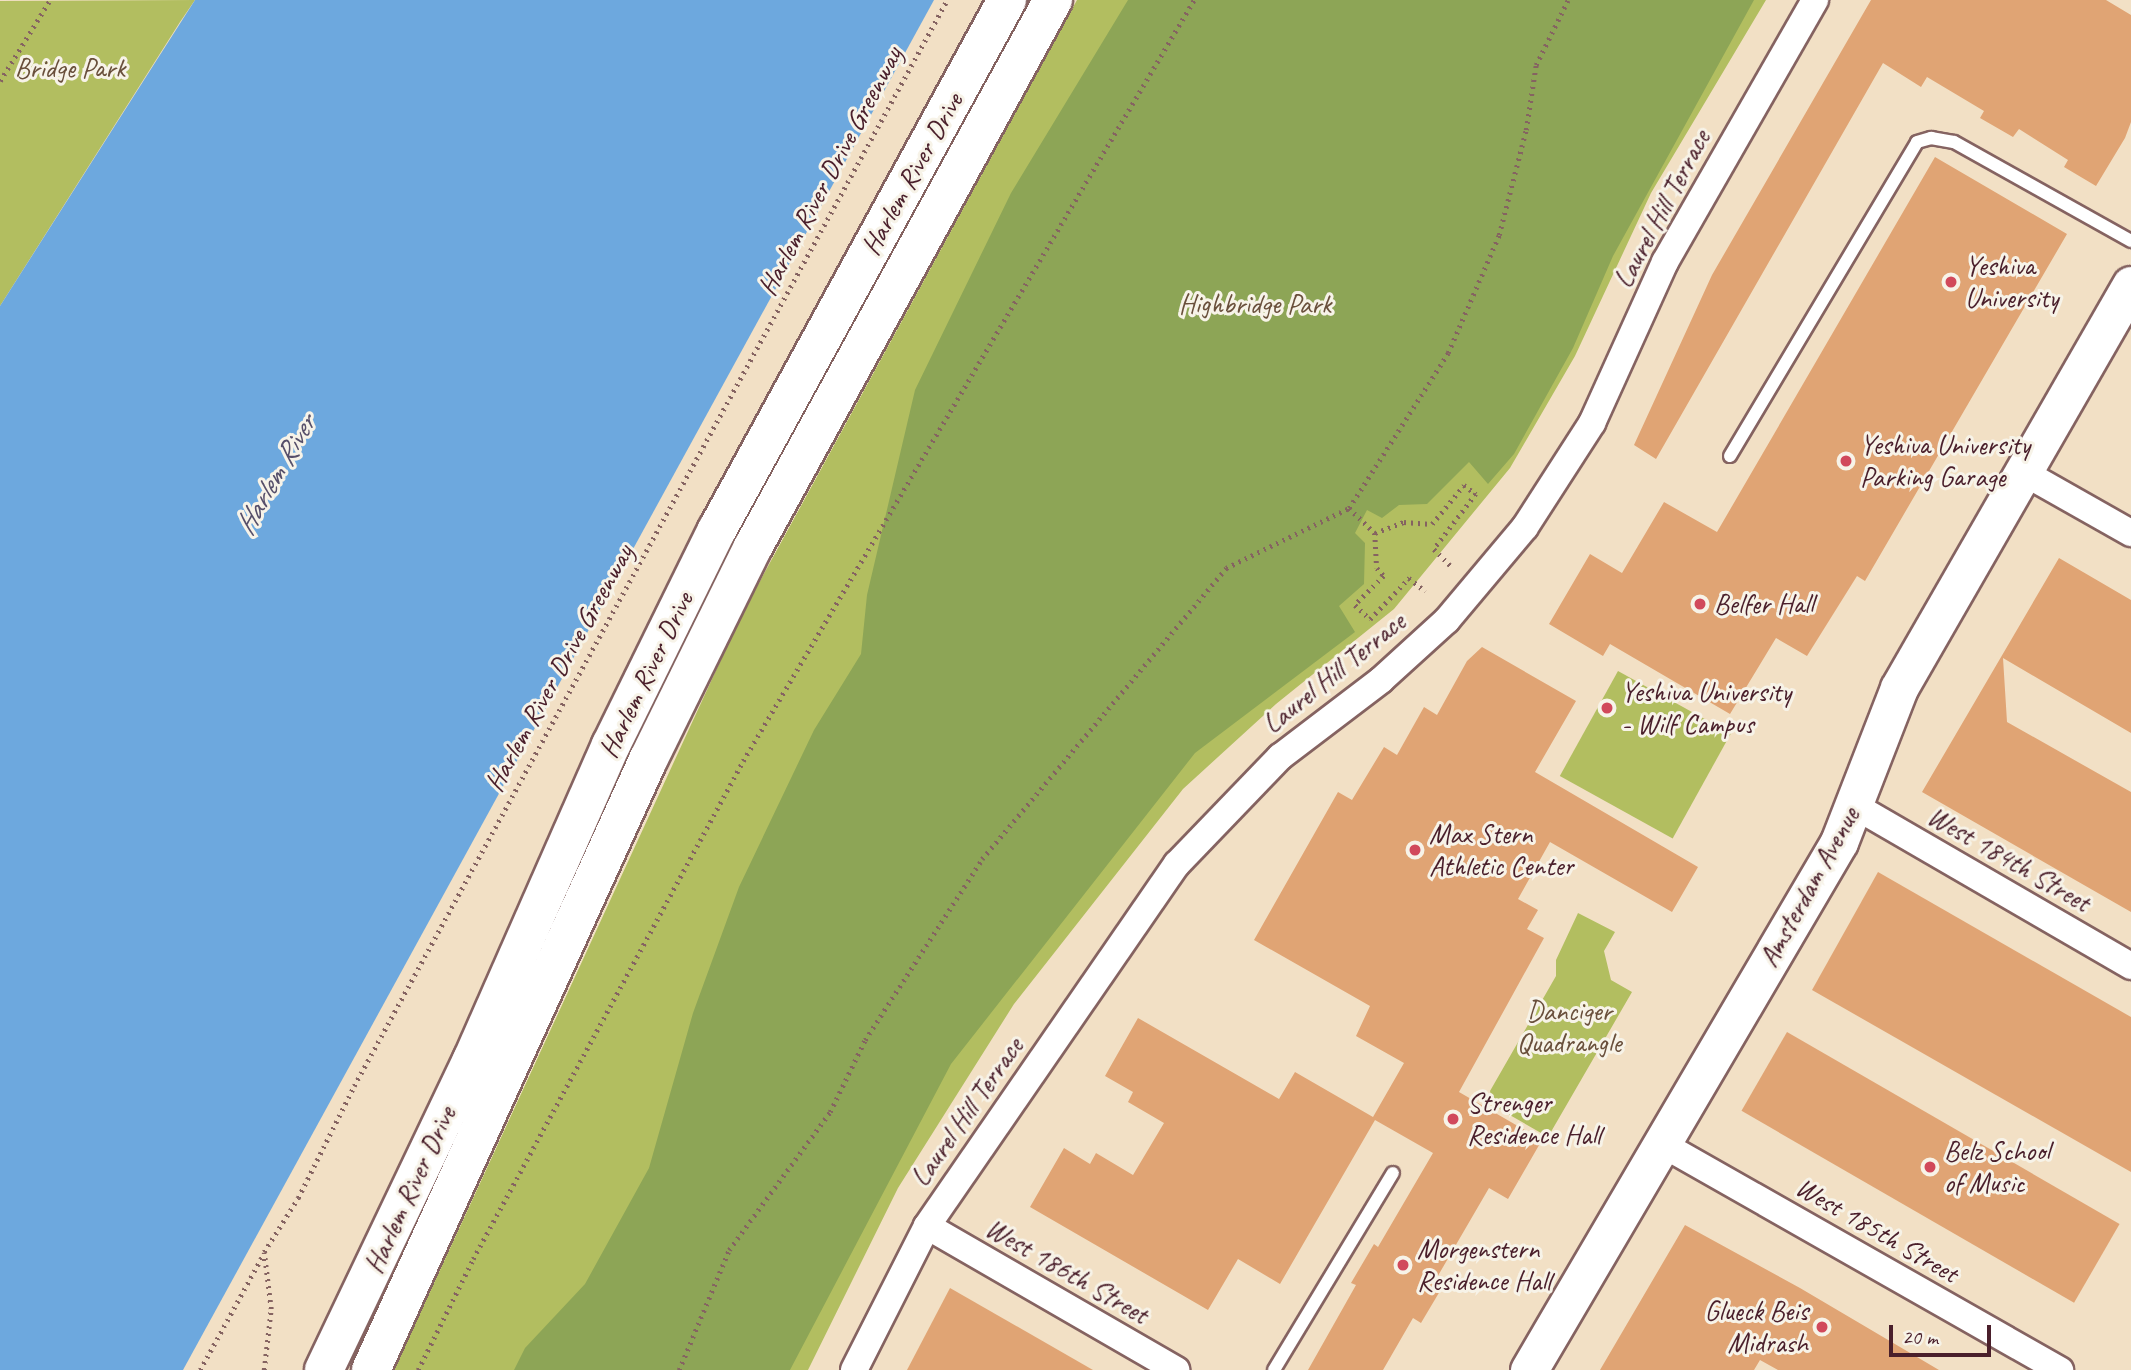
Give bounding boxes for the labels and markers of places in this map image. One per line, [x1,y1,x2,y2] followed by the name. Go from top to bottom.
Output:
[1965,249,2058,315] place label: Yeshiva University
[1943,274,1959,290] marker: Yeshiva University
[1860,428,2030,494] place label: Yeshiva University Parking Garage
[1838,453,1854,469] marker: Yeshiva University Parking Garage
[1714,587,1814,621] place label: Belfer Hall
[1692,596,1708,612] marker: Belfer Hall
[1621,675,1791,741] place label: Yeshiva University - Wilf Campus
[1599,700,1615,716] marker: Yeshiva University - Wilf Campus
[1429,817,1573,883] place label: Max Stern Athletic Center
[1407,842,1423,858] marker: Max Stern Athletic Center
[1467,1086,1602,1152] place label: Strenger Residence Hall
[1445,1111,1461,1127] marker: Strenger Residence Hall
[1944,1134,2048,1200] place label: Belz School of Music
[1922,1159,1938,1175] marker: Belz School of Music
[1417,1232,1552,1298] place label: Morgenstern Residence Hall
[1395,1257,1411,1273] marker: Morgenstern Residence Hall
[1705,1294,1808,1360] place label: Glueck Beis Midrash
[1814,1319,1830,1335] marker: Glueck Beis Midrash

